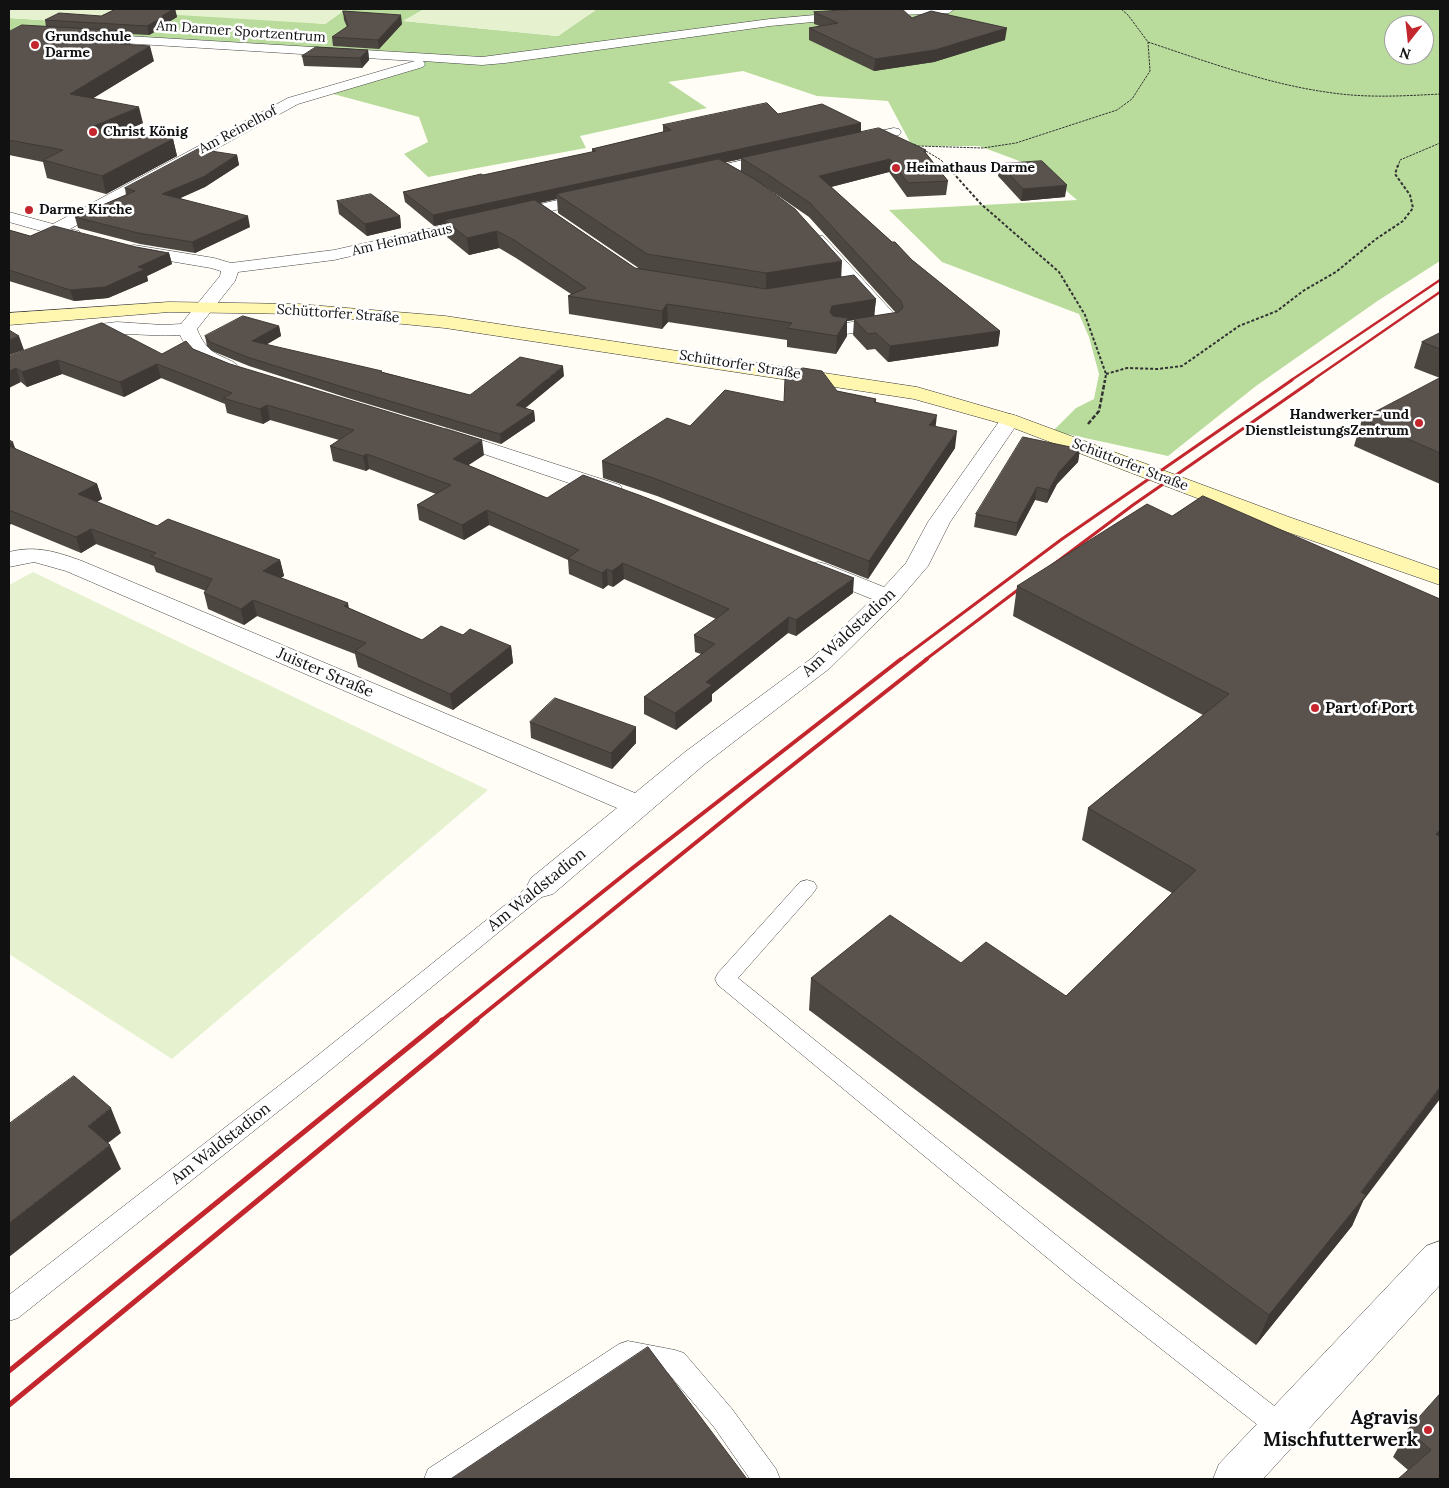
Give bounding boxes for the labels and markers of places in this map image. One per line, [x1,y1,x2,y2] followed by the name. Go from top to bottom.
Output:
[45,29,131,62] place label: Grundschule Darme
[29,39,41,51] marker: Grundschule Darme
[103,124,188,140] place label: Christ König
[87,126,99,138] marker: Christ König
[906,160,1035,176] place label: Heimathaus Darme
[890,162,902,174] marker: Heimathaus Darme
[39,202,132,218] place label: Darme Kirche
[23,204,35,216] marker: Darme Kirche
[1245,407,1409,440] place label: Handwerker- und DienstleistungsZentrum
[1413,417,1425,429] marker: Handwerker- und DienstleistungsZentrum
[1325,698,1414,718] place label: Part of Port
[1309,702,1321,714] marker: Part of Port
[1263,1408,1418,1452] place label: Agravis Mischfutterwerk
[1422,1424,1434,1436] marker: Agravis Mischfutterwerk

